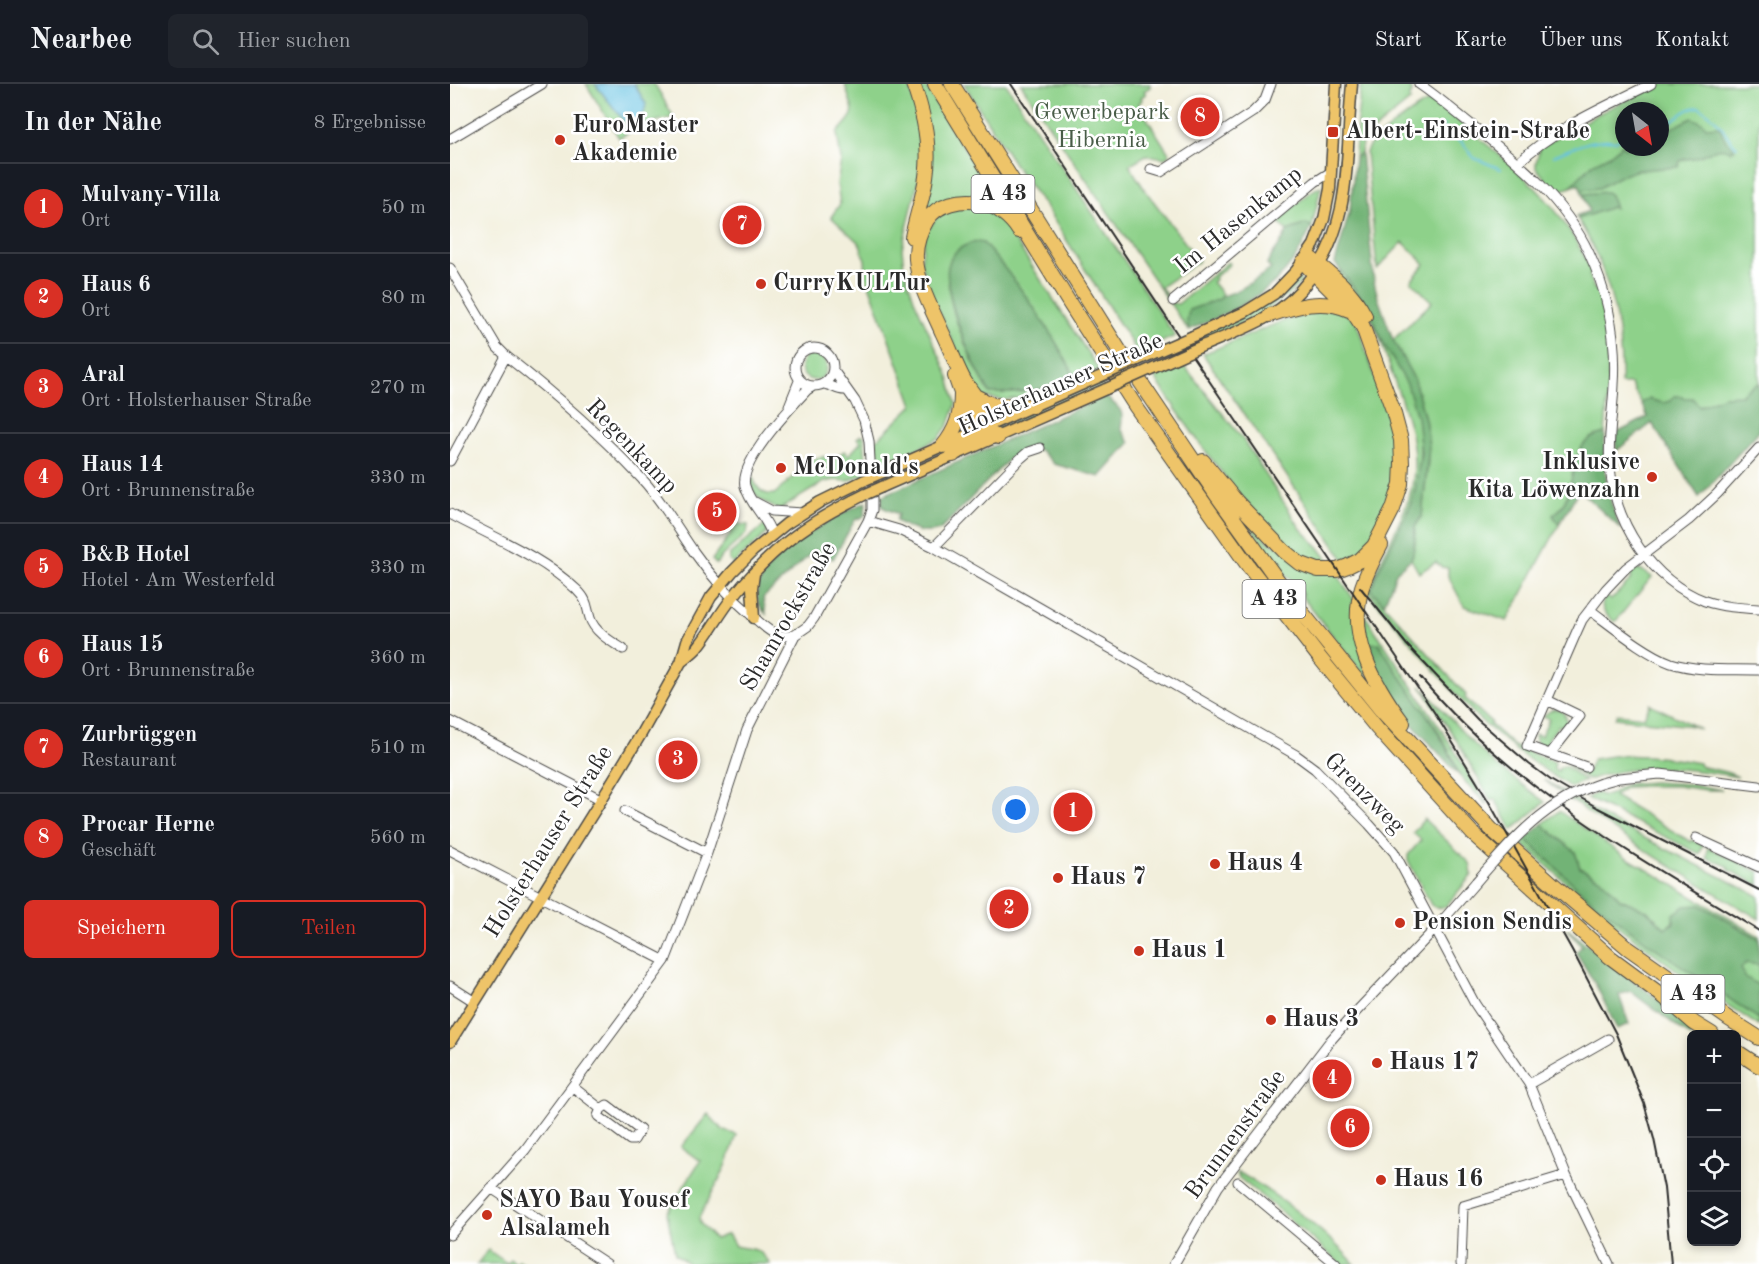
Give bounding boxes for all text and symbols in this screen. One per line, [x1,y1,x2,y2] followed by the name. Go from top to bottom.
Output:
[168,14,588,68] search box
[189,25,222,58] icon: search
[30,27,132,55] text: Nearbee
[237,30,351,52] text: Hier suchen
[1375,30,1422,51] text: Start
[1455,30,1506,51] text: Karte
[1539,30,1622,51] text: Über uns
[1655,30,1729,51] text: Kontakt
[1180,94,1220,140] pin: 8
[1034,101,1170,153] park label: Gewerbepark Hibernia
[1615,102,1669,156] north arrow
[24,110,162,136] text: In der Nähe
[314,113,426,133] text: 8 Ergebnisse
[572,114,699,166] place label: EuroMaster Akademie
[1345,120,1590,144] place label: Albert-Einstein-Straße
[1326,125,1340,139] marker: Albert-Einstein-Straße
[553,133,567,147] marker: EuroMaster Akademie
[1171,163,1307,279] street label: Im Hasenkamp
[972,175,1034,213] road number: A 43
[81,184,220,206] text: Mulvany-Villa
[38,198,49,218] text: 1
[381,198,426,218] text: 50 m
[722,202,762,248] pin: 7
[81,211,110,231] text: Ort
[773,272,930,296] place label: CurryKULTur
[81,274,151,296] text: Haus 6
[754,277,768,291] marker: CurryKULTur
[38,288,49,308] text: 2
[381,288,426,308] text: 80 m
[81,301,110,321] text: Ort
[955,329,1167,441] street label: Holsterhauser Straße
[81,364,125,386] text: Aral
[38,378,49,398] text: 3
[370,378,426,398] text: 270 m
[81,391,311,411] text: Ort · Holsterhauser Straße
[580,395,682,499] street label: Regenkamp
[1467,451,1640,503] place label: Inklusive Kita Löwenzahn
[81,454,164,476] text: Haus 14
[793,456,918,480] place label: McDonald's
[774,461,788,475] marker: McDonald's
[38,468,49,488] text: 4
[370,468,426,488] text: 330 m
[1645,470,1659,484] marker: Inklusive Kita Löwenzahn
[81,481,255,501] text: Ort · Brunnenstraße
[698,490,736,534] pin: 5
[737,538,841,696] street label: Shamrockstraße
[81,544,190,566] text: B&B Hotel
[38,558,49,578] text: 5
[370,558,426,578] text: 330 m
[81,571,275,591] text: Hotel · Am Westerfeld
[1242,580,1306,618] road number: A 43
[81,634,164,656] text: Haus 15
[38,648,49,668] text: 6
[370,648,426,668] text: 360 m
[81,661,255,681] text: Ort · Brunnenstraße
[81,724,197,746] text: Zurbrüggen
[38,738,49,758] text: 7
[370,738,426,758] text: 510 m
[658,738,698,782] pin: 3
[480,742,618,942] street label: Holsterhauser Straße
[1319,749,1409,839] street label: Grenzweg
[81,751,177,771] text: Restaurant
[1054,790,1092,834] pin: 1
[1001,795,1030,824] your location
[81,814,215,836] text: Procar Herne
[38,828,49,848] text: 8
[370,828,426,848] text: 560 m
[81,841,156,861] text: Geschäft
[1227,852,1303,876] place label: Haus 4
[1208,857,1222,871] marker: Haus 4
[1070,866,1146,890] place label: Haus 7
[1051,871,1065,885] marker: Haus 7
[990,886,1028,932] pin: 2
[24,900,219,958] button: Speichern
[231,900,426,958] button: Teilen
[1412,911,1572,935] place label: Pension Sendis
[1393,916,1407,930] marker: Pension Sendis
[1151,939,1227,963] place label: Haus 1
[1132,944,1146,958] marker: Haus 1
[1662,975,1724,1013] road number: A 43
[1283,1008,1359,1032] place label: Haus 3
[1264,1013,1278,1027] marker: Haus 3
[1687,1030,1741,1246] map controls
[1687,1030,1741,1084] button: +
[1389,1051,1479,1075] place label: Haus 17
[1312,1056,1352,1102] pin: 4
[1370,1056,1384,1070] marker: Haus 17
[1181,1066,1291,1204] street label: Brunnenstraße
[1687,1084,1741,1138] button: −
[1330,1106,1370,1150] pin: 6
[1687,1138,1741,1192] button: locate
[1393,1168,1483,1192] place label: Haus 16
[1374,1173,1388,1187] marker: Haus 16
[499,1189,690,1241] place label: SAYO Bau Yousef Alsalameh
[1687,1192,1741,1246] button: layers
[480,1208,494,1222] marker: SAYO Bau Yousef Alsalameh

